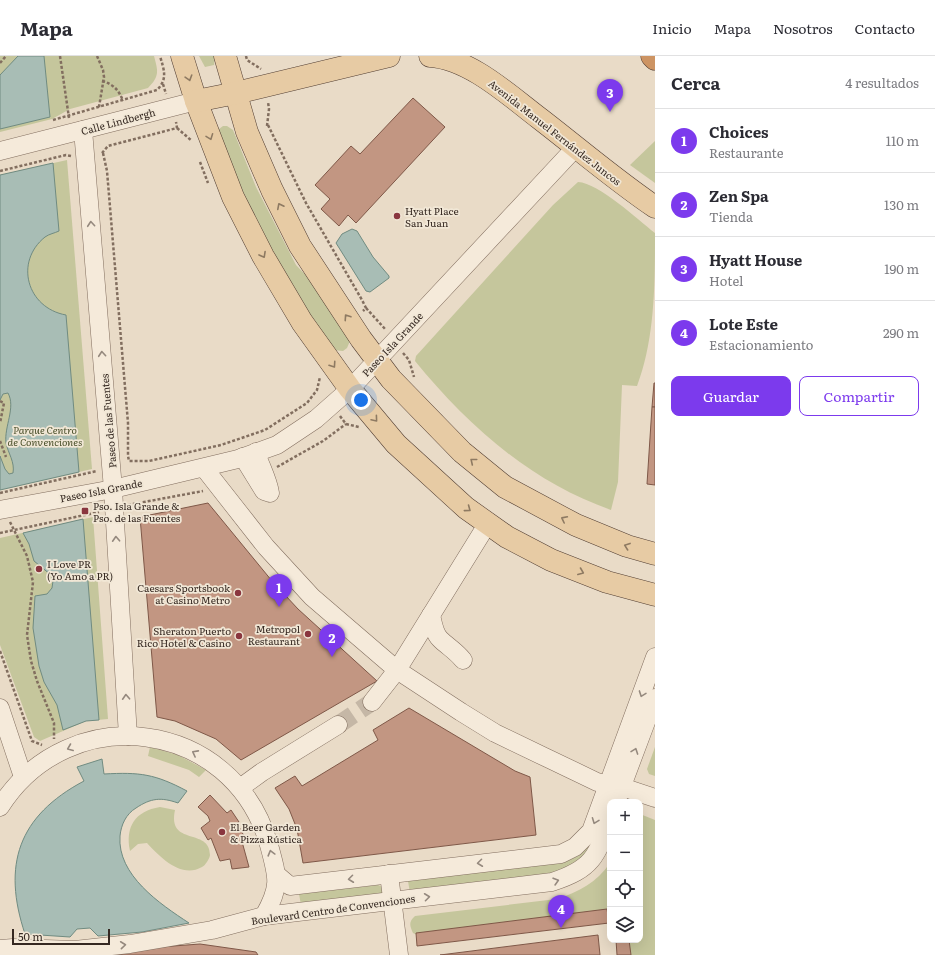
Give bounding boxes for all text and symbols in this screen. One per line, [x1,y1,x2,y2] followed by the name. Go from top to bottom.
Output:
[20,14,73,42] text: Mapa
[652,18,692,38] text: Inicio
[714,18,751,38] text: Mapa
[773,18,833,38] text: Nosotros
[855,18,915,38] text: Contacto
[671,70,720,95] text: Cerca
[845,73,919,92] text: 4 resultados
[184,75,193,82] one-way arrow
[486,76,625,189] street label: Avenida Manuel Fernández Juncos
[597,79,623,112] pin: 3
[79,104,157,138] street label: Calle Lindbergh
[709,120,769,143] text: Choices
[681,131,687,150] text: 1
[886,131,919,150] text: 110 m
[205,134,213,141] one-way arrow
[709,143,784,162] text: Restaurante
[709,184,769,207] text: Zen Spa
[681,195,687,214] text: 2
[884,195,919,214] text: 130 m
[277,203,285,210] one-way arrow
[405,203,459,230] place label: Hyatt Place San Juan
[709,207,753,226] text: Tienda
[392,211,402,221] marker: Hyatt Place San Juan
[86,221,95,227] one-way arrow
[709,248,802,271] text: Hyatt House
[259,251,266,259] one-way arrow
[680,259,688,278] text: 3
[884,259,919,278] text: 190 m
[709,271,743,290] text: Hotel
[358,308,426,380] street label: Paseo Isla Grande
[709,312,778,335] text: Lote Este
[345,315,352,322] one-way arrow
[680,323,688,342] text: 4
[883,323,919,342] text: 290 m
[709,335,813,354] text: Estacionamiento
[97,351,106,357] one-way arrow
[328,360,335,367] one-way arrow
[96,373,120,469] street label: Paseo de las Fuentes
[671,376,791,416] button: Guardar
[799,376,919,416] button: Compartir
[351,390,371,410] your location
[370,414,377,422] one-way arrow
[8,422,82,449] park label: Parque Centro de Convenciones
[470,458,478,465] one-way arrow
[59,475,143,505] street label: Paseo Isla Grande
[93,498,181,525] place label: Pso. Isla Grande & Pso. de las Fuentes
[464,504,471,511] one-way arrow
[80,506,90,516] marker: Pso. Isla Grande & Pso. de las Fuentes
[561,516,568,524] one-way arrow
[112,536,121,542] one-way arrow
[624,542,631,550] one-way arrow
[47,556,113,583] place label: I Love PR (Yo Amo a PR)
[34,564,44,574] marker: I Love PR (Yo Amo a PR)
[578,568,585,576] one-way arrow
[266,574,292,607] pin: 1
[137,580,231,607] place label: Caesars Sportsbook at Casino Metro
[233,588,243,598] marker: Caesars Sportsbook at Casino Metro
[248,621,301,648] place label: Metropol Restaurant
[137,623,231,650] place label: Sheraton Puerto Rico Hotel & Casino
[319,624,345,657] pin: 2
[303,629,313,639] marker: Metropol Restaurant
[234,631,244,641] marker: Sheraton Puerto Rico Hotel & Casino
[638,690,646,697] one-way arrow
[121,694,130,700] one-way arrow
[67,744,74,752] one-way arrow
[631,747,639,754] one-way arrow
[192,750,200,757] one-way arrow
[607,799,643,943] map controls
[607,799,643,835] button: +
[591,818,599,825] one-way arrow
[230,819,302,846] place label: El Beer Garden & Pizza Rústica
[217,827,227,837] marker: El Beer Garden & Pizza Rústica
[607,835,643,871] button: −
[267,850,276,857] one-way arrow
[477,858,483,867] one-way arrow
[607,871,643,907] button: locate
[348,874,354,883] one-way arrow
[553,877,560,886] one-way arrow
[250,890,416,928] street label: Boulevard Centro de Convenciones
[424,893,430,902] one-way arrow
[548,895,574,928] pin: 4
[607,907,643,943] button: layers
[12,927,110,946] scale bar
[18,928,43,944] text: 50 m
[120,940,126,949] one-way arrow

